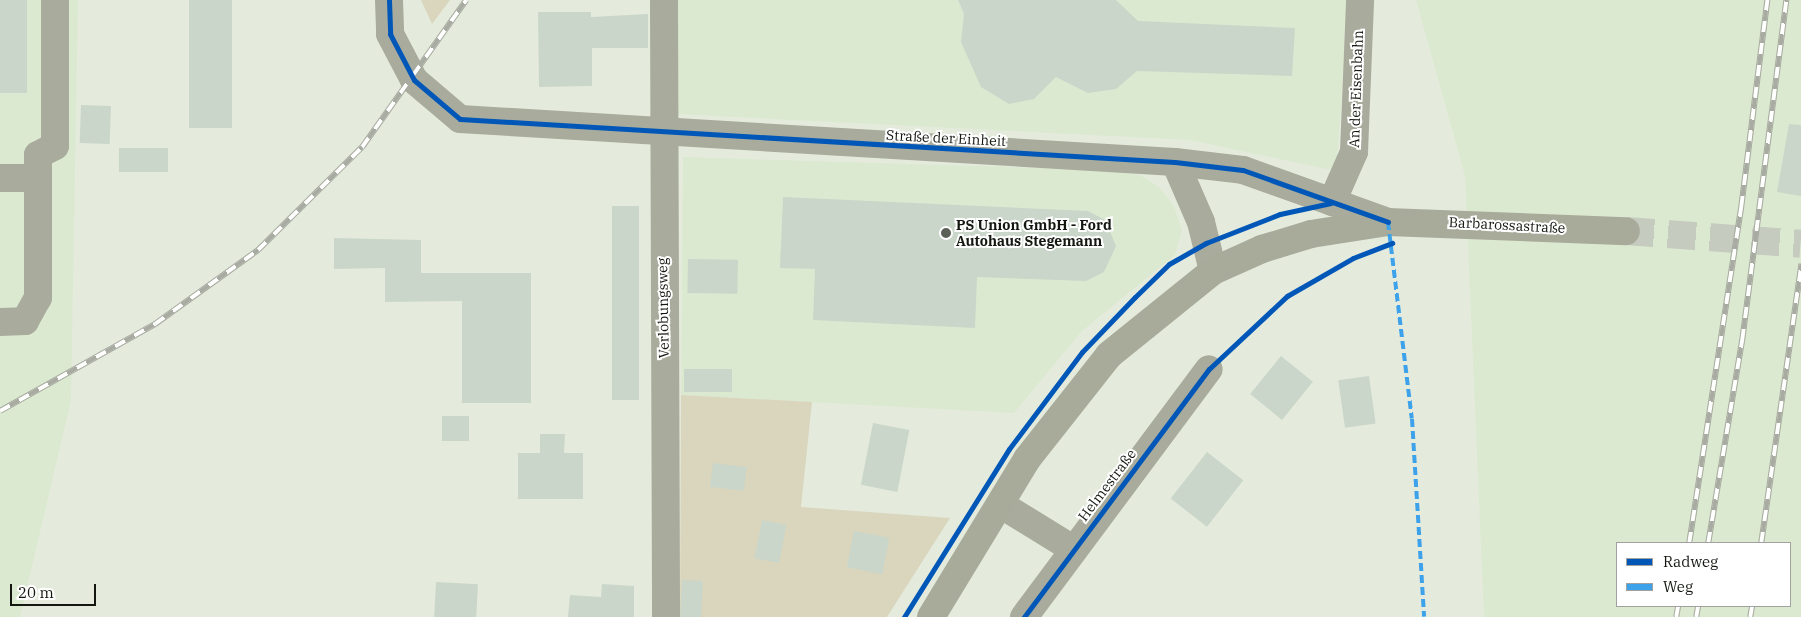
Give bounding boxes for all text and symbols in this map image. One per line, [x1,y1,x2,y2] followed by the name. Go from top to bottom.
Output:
[1346,30,1366,148] street label: An der Eisenbahn
[886,126,1006,150] street label: Straße der Einheit
[1448,214,1566,236] street label: Barbarossastraße
[956,217,1112,250] place label: PS Union GmbH - Ford Autohaus Stegemann
[940,227,952,239] marker: PS Union GmbH - Ford Autohaus Stegemann
[654,258,672,358] street label: Verlobungsweg
[1075,446,1139,524] street label: Helmestraße
[1616,542,1791,607] legend
[1663,552,1718,571] text: Radweg
[12,574,99,606] scale bar
[1663,577,1693,596] text: Weg
[18,583,54,602] text: 20 m

